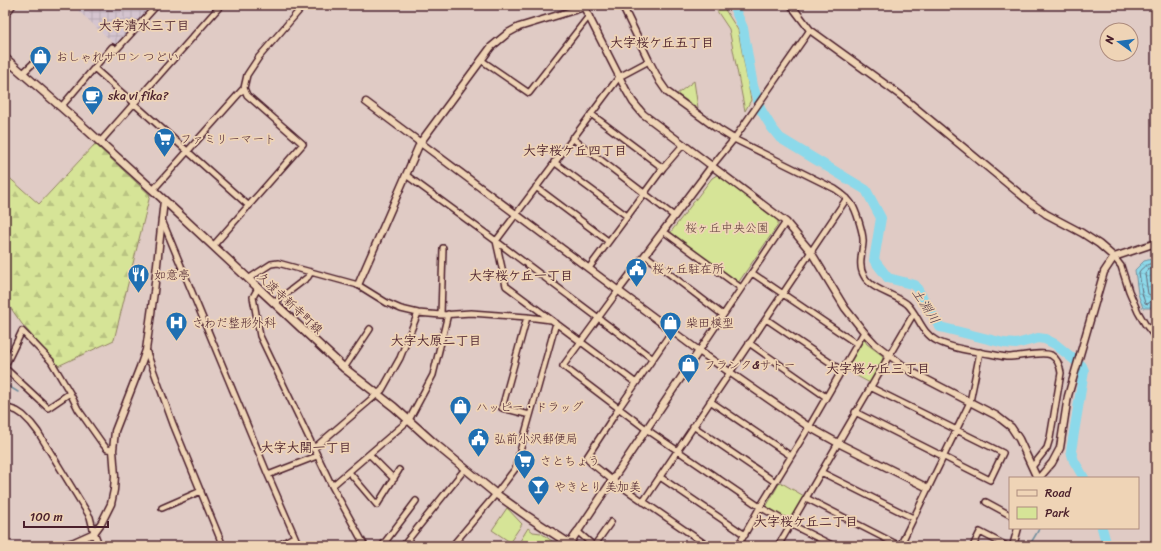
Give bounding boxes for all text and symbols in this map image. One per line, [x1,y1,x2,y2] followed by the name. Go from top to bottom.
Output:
[98,14,190,37] district label: 大字清水三丁目
[1099,22,1139,62] north arrow
[610,31,714,54] district label: 大字桜ケ丘五丁目
[1099,33,1120,47] text: N
[27,44,53,77] shop icon: おしゃれサロン つどい
[56,46,179,68] place label: おしゃれサロン つどい
[80,83,106,116] cafe icon: ska vi fika?
[107,85,169,107] place label: ska vi fika?
[152,126,178,159] supermarket icon: ファミリーマート
[180,128,276,150] place label: ファミリーマート
[523,139,627,162] district label: 大字桜ケ丘四丁目
[685,217,769,239] park label: 桜ヶ丘中央公園
[624,256,650,289] public building icon: 桜ヶ丘駐在所
[652,258,724,280] place label: 桜ヶ丘駐在所
[126,262,152,295] restaurant icon: 如意亭
[154,264,190,286] place label: 如意亭
[469,264,573,287] district label: 大字桜ケ丘一丁目
[252,266,328,340] street label: 久渡寺新寺町線
[906,283,946,329] water label: 土淵川
[163,310,189,343] hospital icon: さわだ整形外科
[657,310,683,343] shop icon: 柴田模型
[192,312,276,334] place label: さわだ整形外科
[686,312,734,334] place label: 柴田模型
[390,329,482,352] district label: 大字大原二丁目
[676,352,702,385] shop icon: フランク&サトー
[704,354,796,376] place label: フランク&サトー
[826,357,930,380] district label: 大字桜ケ丘三丁目
[447,394,473,427] shop icon: ハッピー・ドラッグ
[476,396,583,418] place label: ハッピー・ドラッグ
[465,426,491,459] public building icon: 弘前小沢郵便局
[494,428,578,450] place label: 弘前小沢郵便局
[260,436,352,459] district label: 大字大開一丁目
[511,448,537,481] supermarket icon: さとちょう
[540,450,600,472] place label: さとちょう
[526,474,552,507] bar icon: やきとり 美加美
[554,476,641,498] place label: やきとり 美加美
[1009,477,1139,529] legend
[1045,482,1072,504] text: Road
[1045,502,1070,524] text: Park
[24,503,108,529] scale bar
[30,506,63,528] text: 100 m
[754,510,858,533] district label: 大字桜ケ丘二丁目

